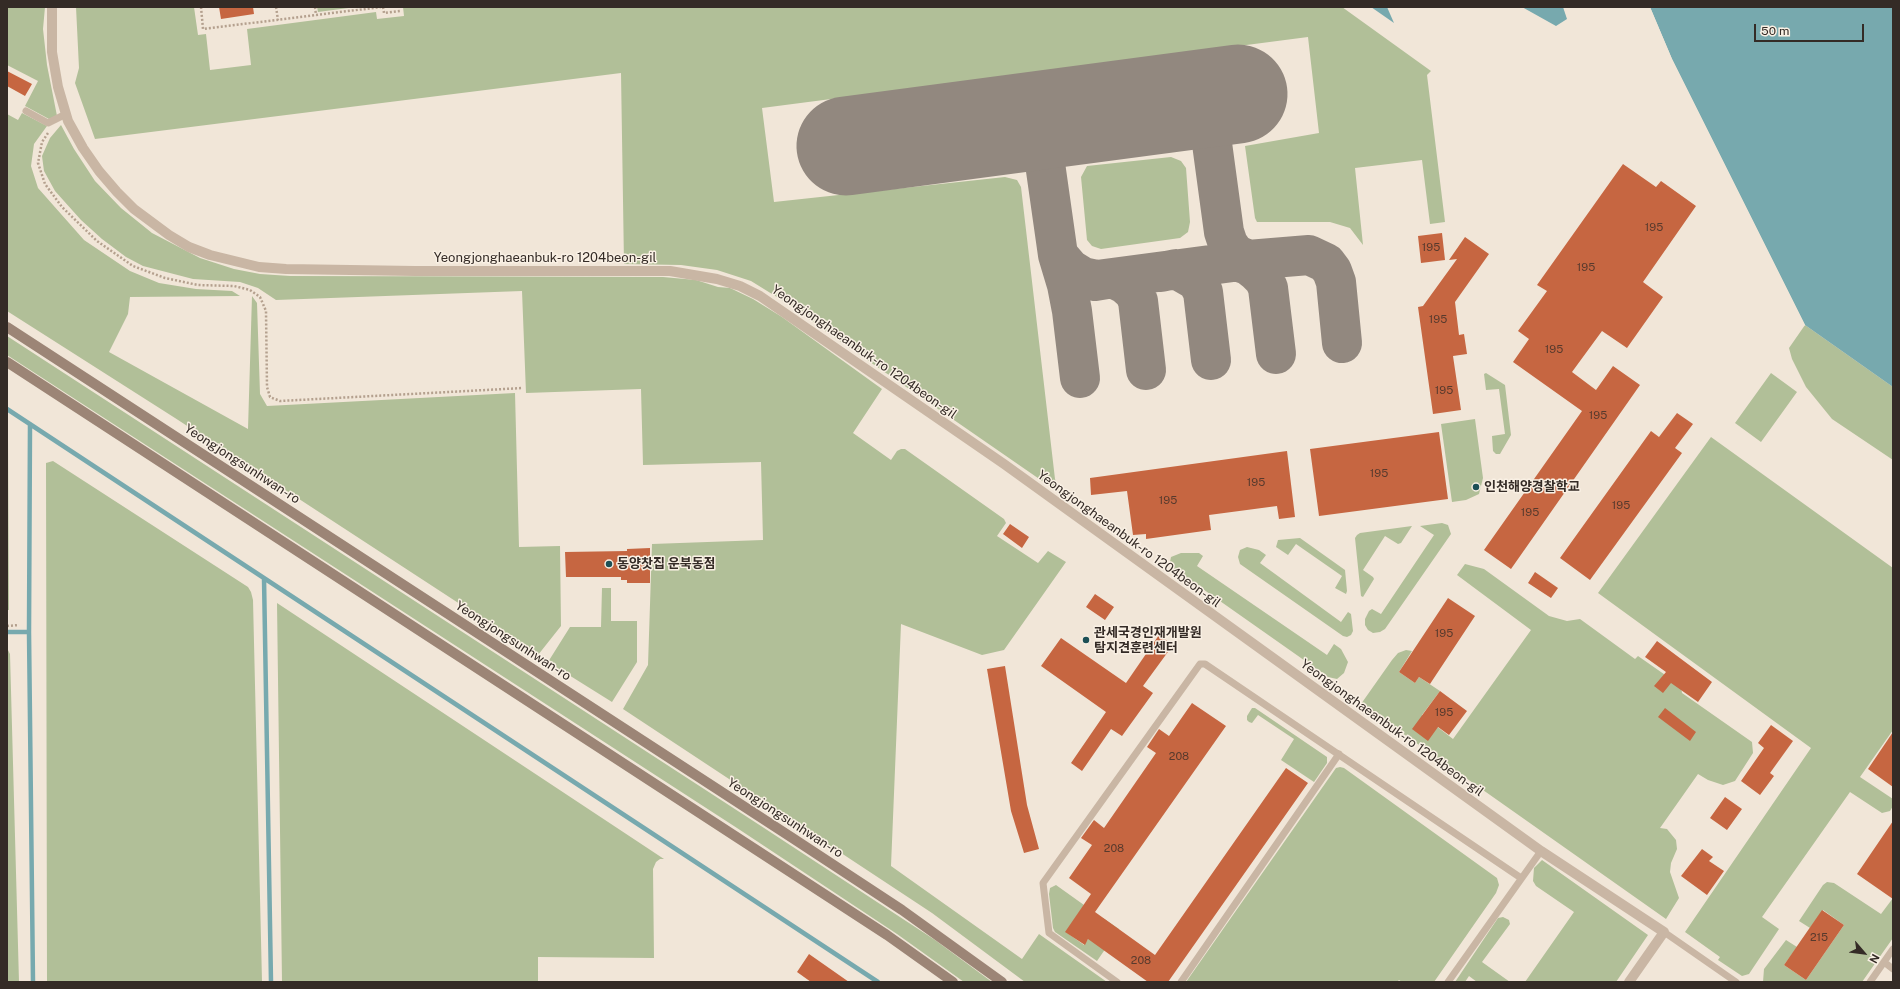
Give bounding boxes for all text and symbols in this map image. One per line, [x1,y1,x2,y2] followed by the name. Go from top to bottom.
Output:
[1756,16,1866,42] scale bar
[1761,24,1789,38] text: 50 m
[1645,221,1663,235] house number: 195
[1422,241,1440,255] house number: 195
[434,250,656,266] street label: Yeongjonghaeanbuk-ro 1204beon-gil
[1577,261,1595,275] house number: 195
[768,282,960,422] street label: Yeongjonghaeanbuk-ro 1204beon-gil
[1429,313,1447,327] house number: 195
[1545,343,1563,357] house number: 195
[1435,384,1453,398] house number: 195
[1589,409,1607,423] house number: 195
[181,421,303,507] street label: Yeongjongsunhwan-ro
[1034,467,1224,611] street label: Yeongjonghaeanbuk-ro 1204beon-gil
[1370,467,1388,481] house number: 195
[1247,476,1265,490] house number: 195
[1484,479,1580,495] place label: 인천해양경찰학교
[1471,482,1481,492] marker: 인천해양경찰학교
[1159,494,1177,508] house number: 195
[1612,499,1630,513] house number: 195
[1521,506,1539,520] house number: 195
[617,556,716,572] place label: 동양찻집 운북동점
[604,559,614,569] marker: 동양찻집 운북동점
[452,598,574,684] street label: Yeongjongsunhwan-ro
[1094,625,1202,656] place label: 관세국경인재개발원 탐지견훈련센터
[1435,627,1453,641] house number: 195
[1081,635,1091,645] marker: 관세국경인재개발원 탐지견훈련센터
[1297,656,1487,800] street label: Yeongjonghaeanbuk-ro 1204beon-gil
[1435,706,1453,720] house number: 195
[1169,750,1189,764] house number: 208
[724,775,846,861] street label: Yeongjongsunhwan-ro
[1104,842,1124,856] house number: 208
[1810,931,1828,945] house number: 215
[1844,933,1884,973] north arrow
[1867,952,1882,965] text: N
[1131,954,1151,968] house number: 208

